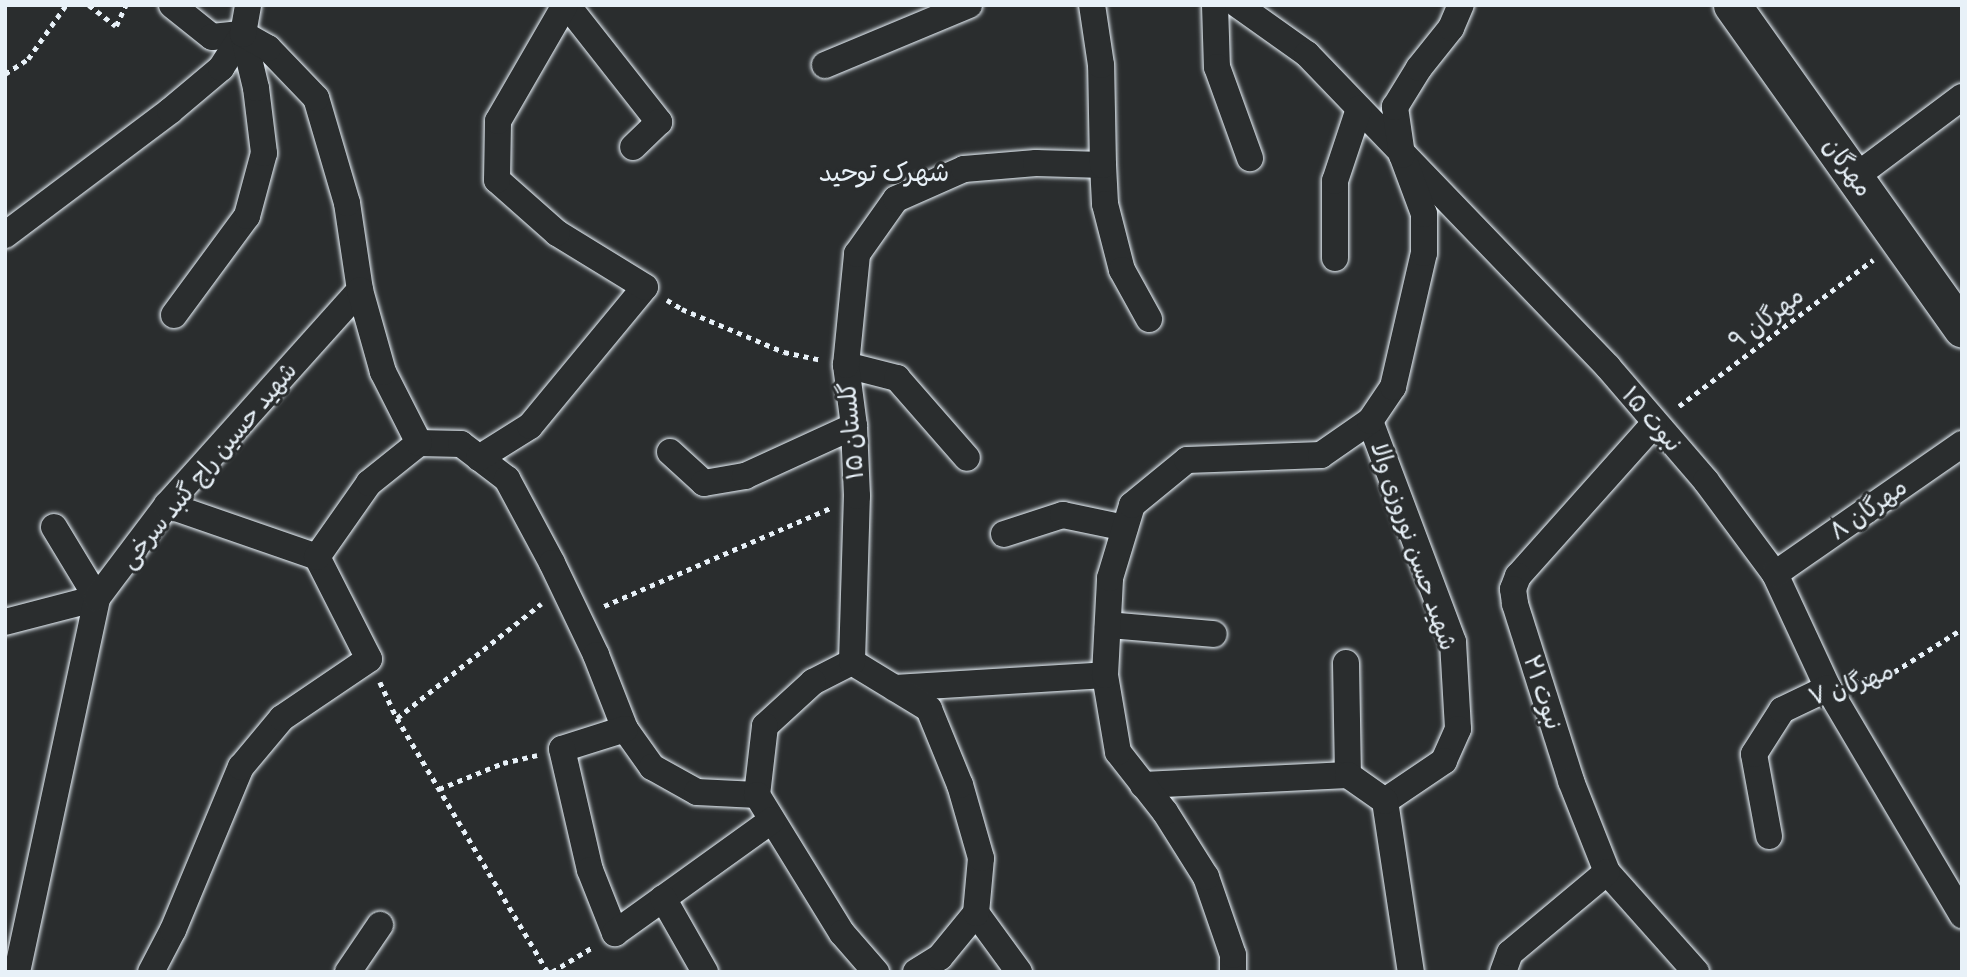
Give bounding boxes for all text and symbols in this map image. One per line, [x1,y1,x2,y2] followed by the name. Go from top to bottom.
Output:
[1817,132,1879,202] street label: مهرگان
[819,156,949,188] district label: شهرک توحید
[1723,281,1809,355] street label: مهرگان ۹
[113,356,303,574] street label: شهید حسین راج گنبد سرخی
[1616,380,1688,458] street label: نبوت ۱۵
[832,381,870,481] street label: گلستان ۱۵
[1365,438,1463,654] street label: شهید حسن نوروزی والا
[1824,472,1912,546] street label: مهرگان ۸
[1517,651,1569,733] street label: نبوت ۲۱
[1805,656,1897,712] street label: مهرگان ۷

